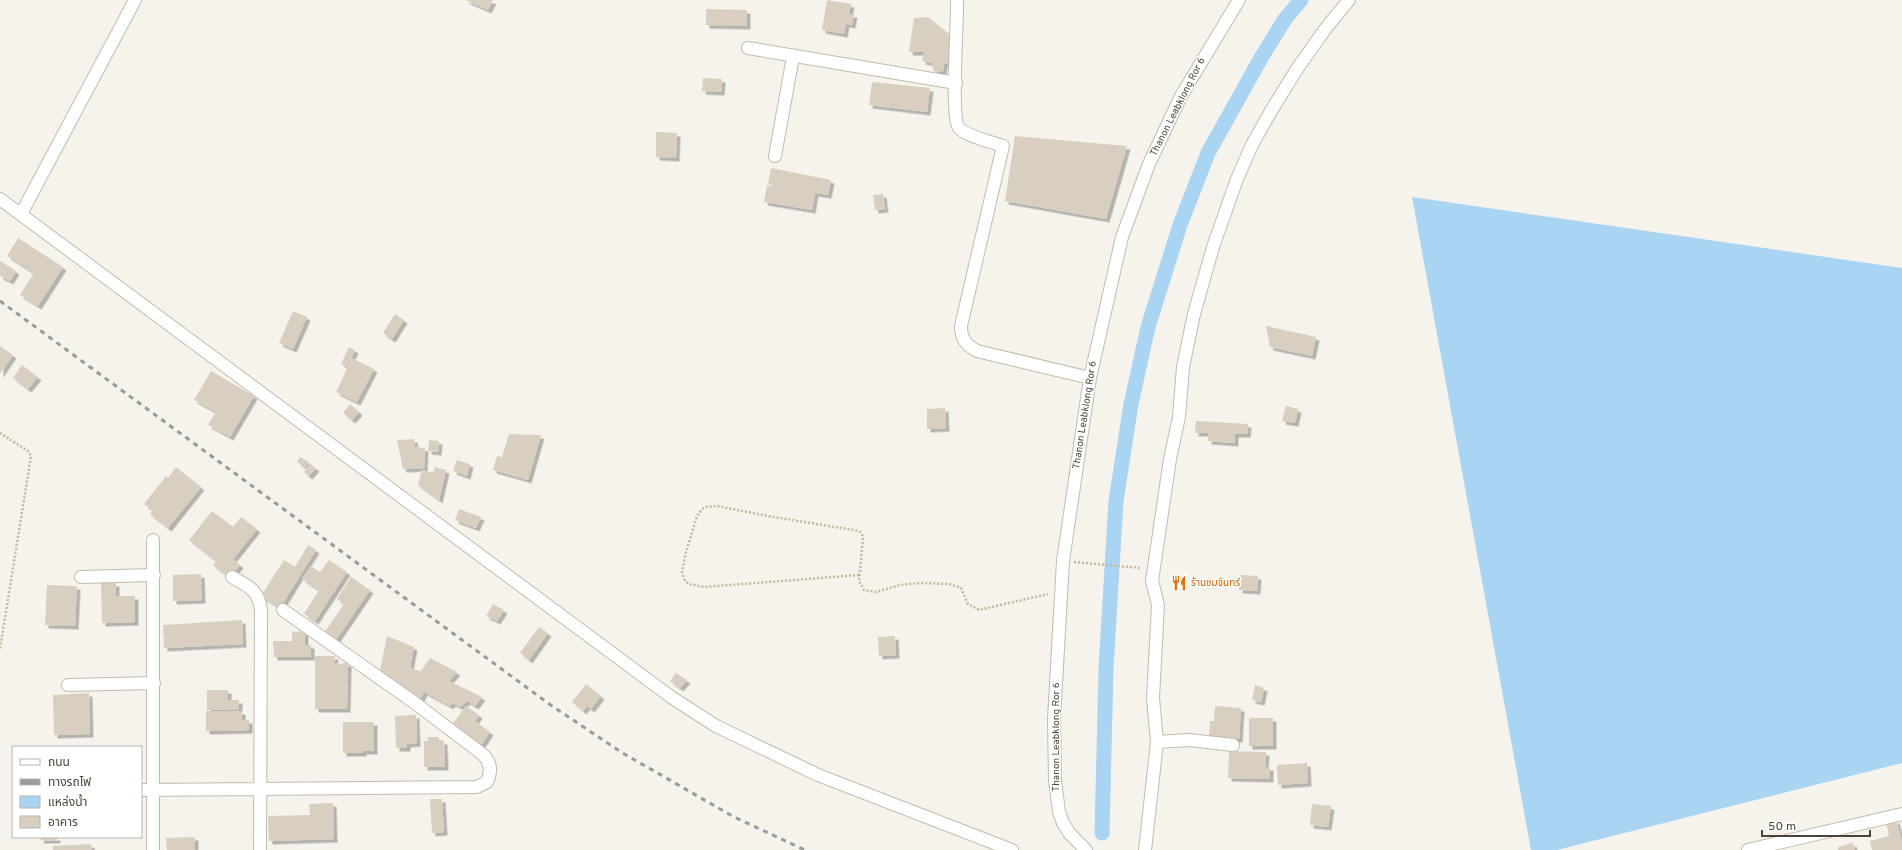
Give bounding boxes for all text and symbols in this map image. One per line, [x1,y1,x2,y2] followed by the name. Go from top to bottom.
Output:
[1147,55,1209,159] street label: Thanon Leabklong Ror 6
[1070,360,1100,470] street label: Thanon Leabklong Ror 6
[1170,574,1188,592] restaurant icon: ร้านชมจันทร์
[1191,577,1241,590] place label: ร้านชมจันทร์
[1050,682,1063,792] street label: Thanon Leabklong Ror 6
[12,746,142,838] legend
[48,755,70,771] text: ถนน
[48,775,91,791] text: ทางรถไฟ
[48,793,87,811] text: แหล่งน้ำ
[1762,812,1870,838] scale bar
[48,815,78,831] text: อาคาร
[1768,819,1796,835] text: 50 m

